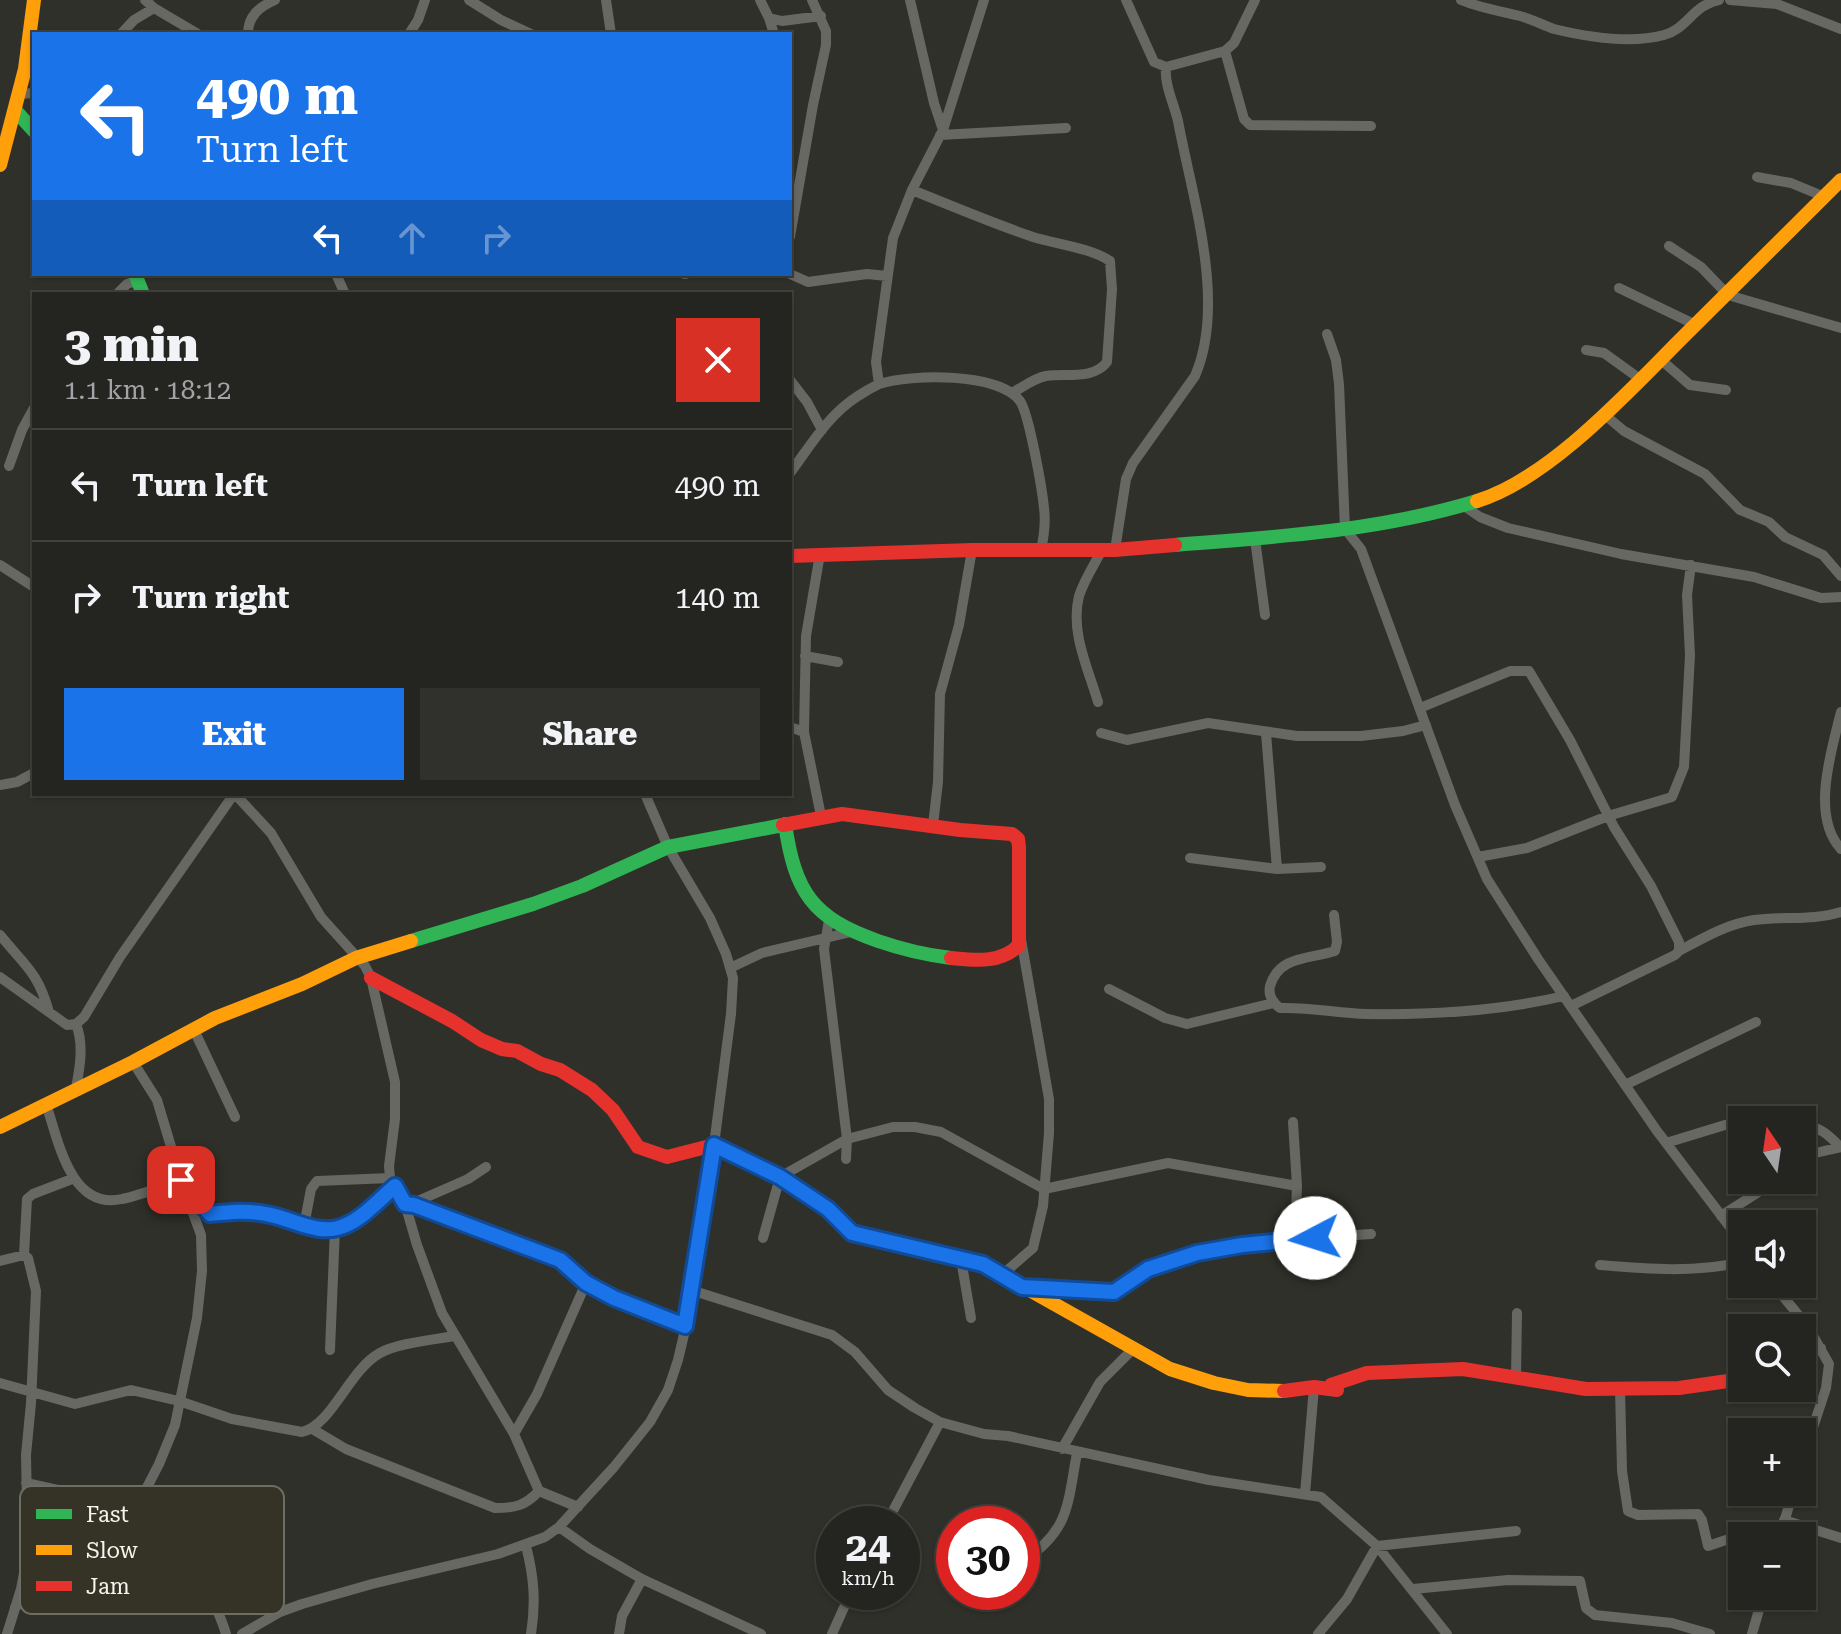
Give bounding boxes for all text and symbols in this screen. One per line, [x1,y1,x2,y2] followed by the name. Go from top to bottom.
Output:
[196,62,358,128] text: 490 m
[64,64,168,168] icon: left
[196,129,348,171] text: Turn left
[306,216,350,260] icon: left
[390,216,434,260] icon: ahead
[474,216,518,260] icon: right
[64,317,199,373] text: 3 min
[676,318,760,402] button: close
[64,375,231,405] text: 1.1 km · 18:12
[64,463,108,507] icon: left
[132,468,268,503] text: Turn left
[675,468,760,503] text: 490 m
[64,575,108,619] icon: right
[132,580,289,615] text: Turn right
[675,580,760,615] text: 140 m
[64,688,404,780] button: Exit
[420,688,760,780] button: Share
[1728,1106,1816,1194] north arrow
[1728,1106,1816,1610] map controls
[147,1146,215,1214] pin
[159,1158,203,1202] icon: arrive
[1273,1196,1357,1280] position arrow
[1728,1210,1816,1298] button: sound
[1728,1314,1816,1402] button: search
[1728,1418,1816,1506] button: +
[20,1486,284,1614] legend
[86,1502,129,1527] text: Fast
[936,1506,1040,1610] speed limit sign: 30
[1728,1522,1816,1610] button: −
[846,1524,890,1571] text: 24
[86,1538,139,1563] text: Slow
[841,1566,895,1590] text: km/h
[86,1574,130,1599] text: Jam

